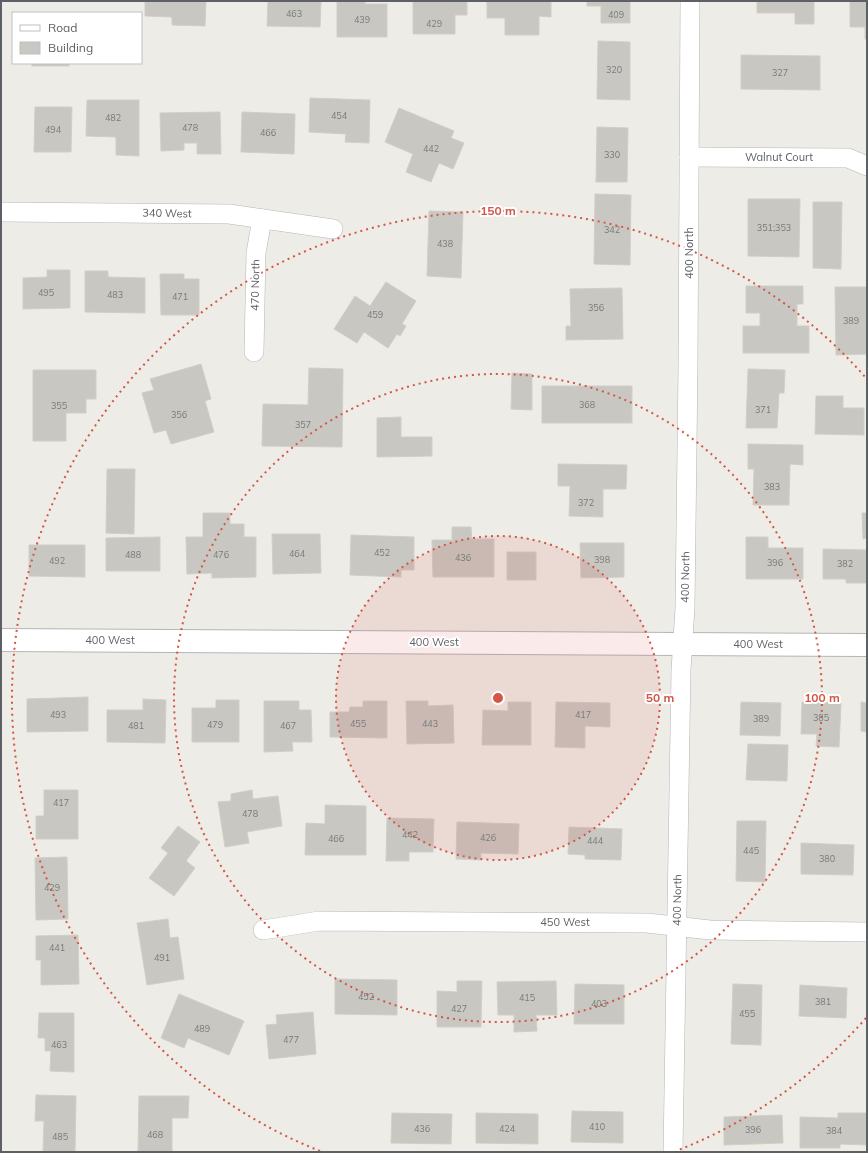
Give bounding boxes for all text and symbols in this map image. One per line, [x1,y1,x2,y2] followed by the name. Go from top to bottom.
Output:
[286,8,302,19] house number: 463
[608,9,624,20] house number: 409
[12,12,142,64] legend
[354,14,370,25] house number: 439
[426,18,442,29] house number: 429
[48,20,77,35] text: Road
[48,40,93,55] text: Building
[606,64,622,75] house number: 320
[772,67,788,78] house number: 327
[331,110,348,121] house number: 454
[105,112,121,123] house number: 482
[182,122,198,133] house number: 478
[45,124,62,135] house number: 494
[260,127,276,138] house number: 466
[423,143,439,154] house number: 442
[604,149,620,160] house number: 330
[745,150,813,164] street label: Walnut Court
[480,203,516,218] text: 150 m
[142,206,192,220] street label: 340 West
[757,222,791,233] house number: 351;353
[604,224,620,235] house number: 342
[682,227,696,279] street label: 400 North
[437,238,453,249] house number: 438
[248,259,262,311] street label: 470 North
[38,287,55,298] house number: 495
[107,289,123,300] house number: 483
[172,291,188,302] house number: 471
[588,302,604,313] house number: 356
[367,309,383,320] house number: 459
[843,315,859,326] house number: 389
[579,399,595,410] house number: 368
[51,400,68,411] house number: 355
[755,404,771,415] house number: 371
[171,409,187,420] house number: 356
[295,419,311,430] house number: 357
[764,481,780,492] house number: 383
[578,497,594,508] house number: 372
[374,547,390,558] house number: 452
[289,548,306,559] house number: 464
[125,549,141,560] house number: 488
[213,549,229,560] house number: 476
[678,551,692,603] street label: 400 North
[455,552,471,563] house number: 436
[594,554,610,565] house number: 398
[49,555,65,566] house number: 492
[767,557,783,568] house number: 396
[837,558,853,569] house number: 382
[85,633,135,647] street label: 400 West
[409,635,459,649] street label: 400 West
[733,637,783,651] street label: 400 West
[646,690,674,705] text: 50 m
[804,690,840,705] text: 100 m
[491,691,505,705] centre of rings
[50,709,66,720] house number: 493
[575,709,591,720] house number: 417
[813,712,830,723] house number: 385
[753,713,769,724] house number: 389
[350,718,367,729] house number: 455
[422,718,438,729] house number: 443
[207,719,223,730] house number: 479
[128,720,144,731] house number: 481
[280,720,296,731] house number: 467
[53,797,69,808] house number: 417
[242,808,258,819] house number: 478
[402,829,418,840] house number: 442
[480,832,496,843] house number: 426
[328,833,344,844] house number: 466
[587,835,604,846] house number: 444
[743,845,760,856] house number: 445
[819,853,835,864] house number: 380
[670,874,684,926] street label: 400 North
[44,882,60,893] house number: 429
[540,915,590,929] street label: 450 West
[49,942,65,953] house number: 441
[154,952,170,963] house number: 491
[358,991,374,1002] house number: 452
[519,992,536,1003] house number: 415
[815,996,831,1007] house number: 381
[591,998,607,1009] house number: 403
[451,1003,467,1014] house number: 427
[739,1008,756,1019] house number: 455
[194,1023,210,1034] house number: 489
[283,1034,299,1045] house number: 477
[51,1039,67,1050] house number: 463
[589,1121,605,1132] house number: 410
[414,1123,430,1134] house number: 436
[499,1123,516,1134] house number: 424
[745,1124,761,1135] house number: 396
[826,1125,843,1136] house number: 384
[147,1129,163,1140] house number: 468
[52,1131,69,1142] house number: 485

